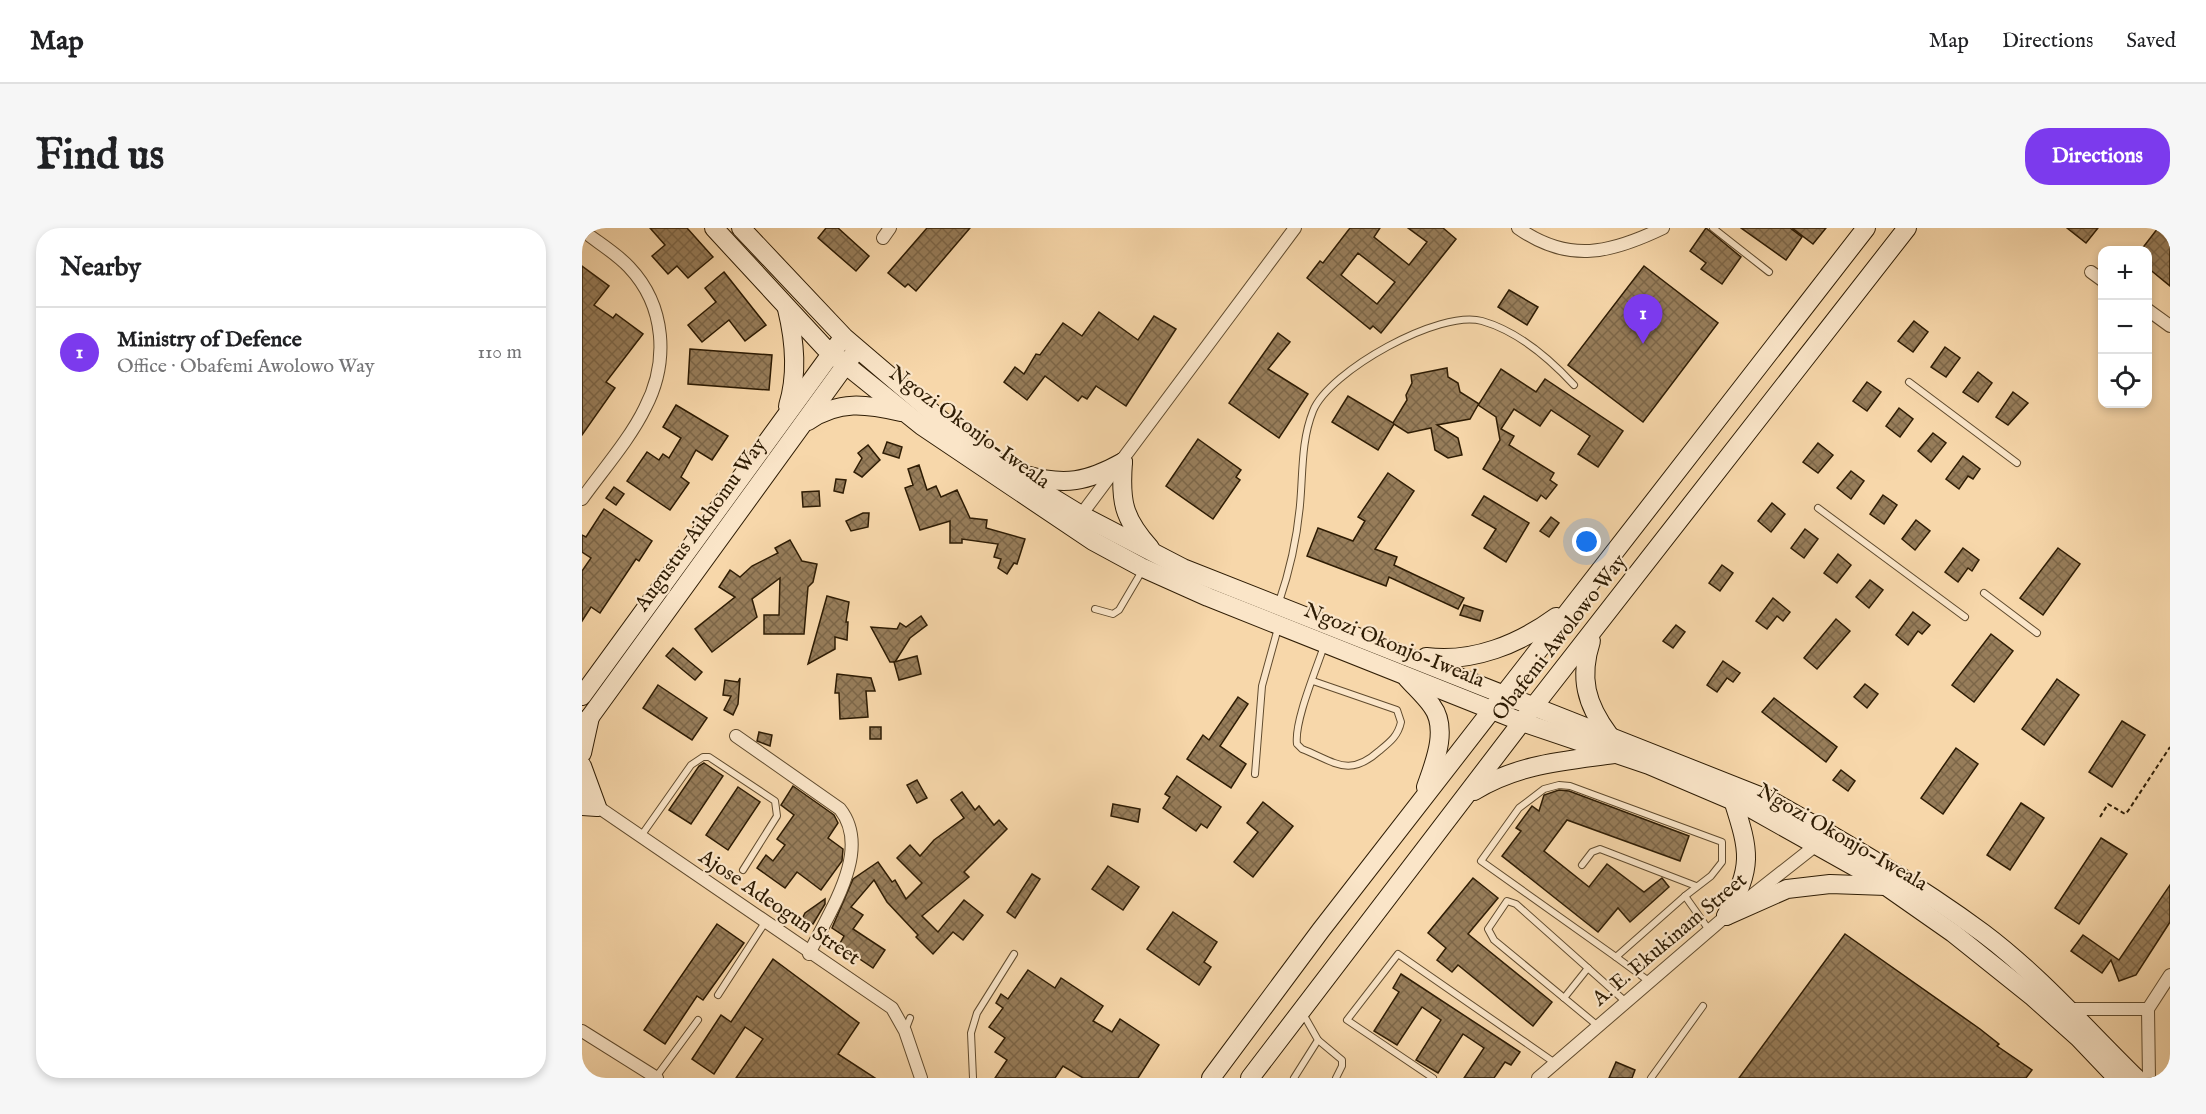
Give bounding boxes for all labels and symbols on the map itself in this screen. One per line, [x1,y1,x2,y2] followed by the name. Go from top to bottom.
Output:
[1624,294,1662,344] pin: 1
[883,360,1056,496] street label: Ngozi Okonjo-Iweala
[628,432,773,618] street label: Augustus Aikhomu Way
[1572,527,1601,556] your location
[1487,549,1634,727] street label: Obafemi Awolowo Way
[1300,597,1489,695] street label: Ngozi Okonjo-Iweala
[1752,778,1933,898] street label: Ngozi Okonjo-Iweala
[692,843,865,972] street label: Ajose Adeogun Street
[1586,867,1753,1013] street label: A. E. Ekukinam Street

